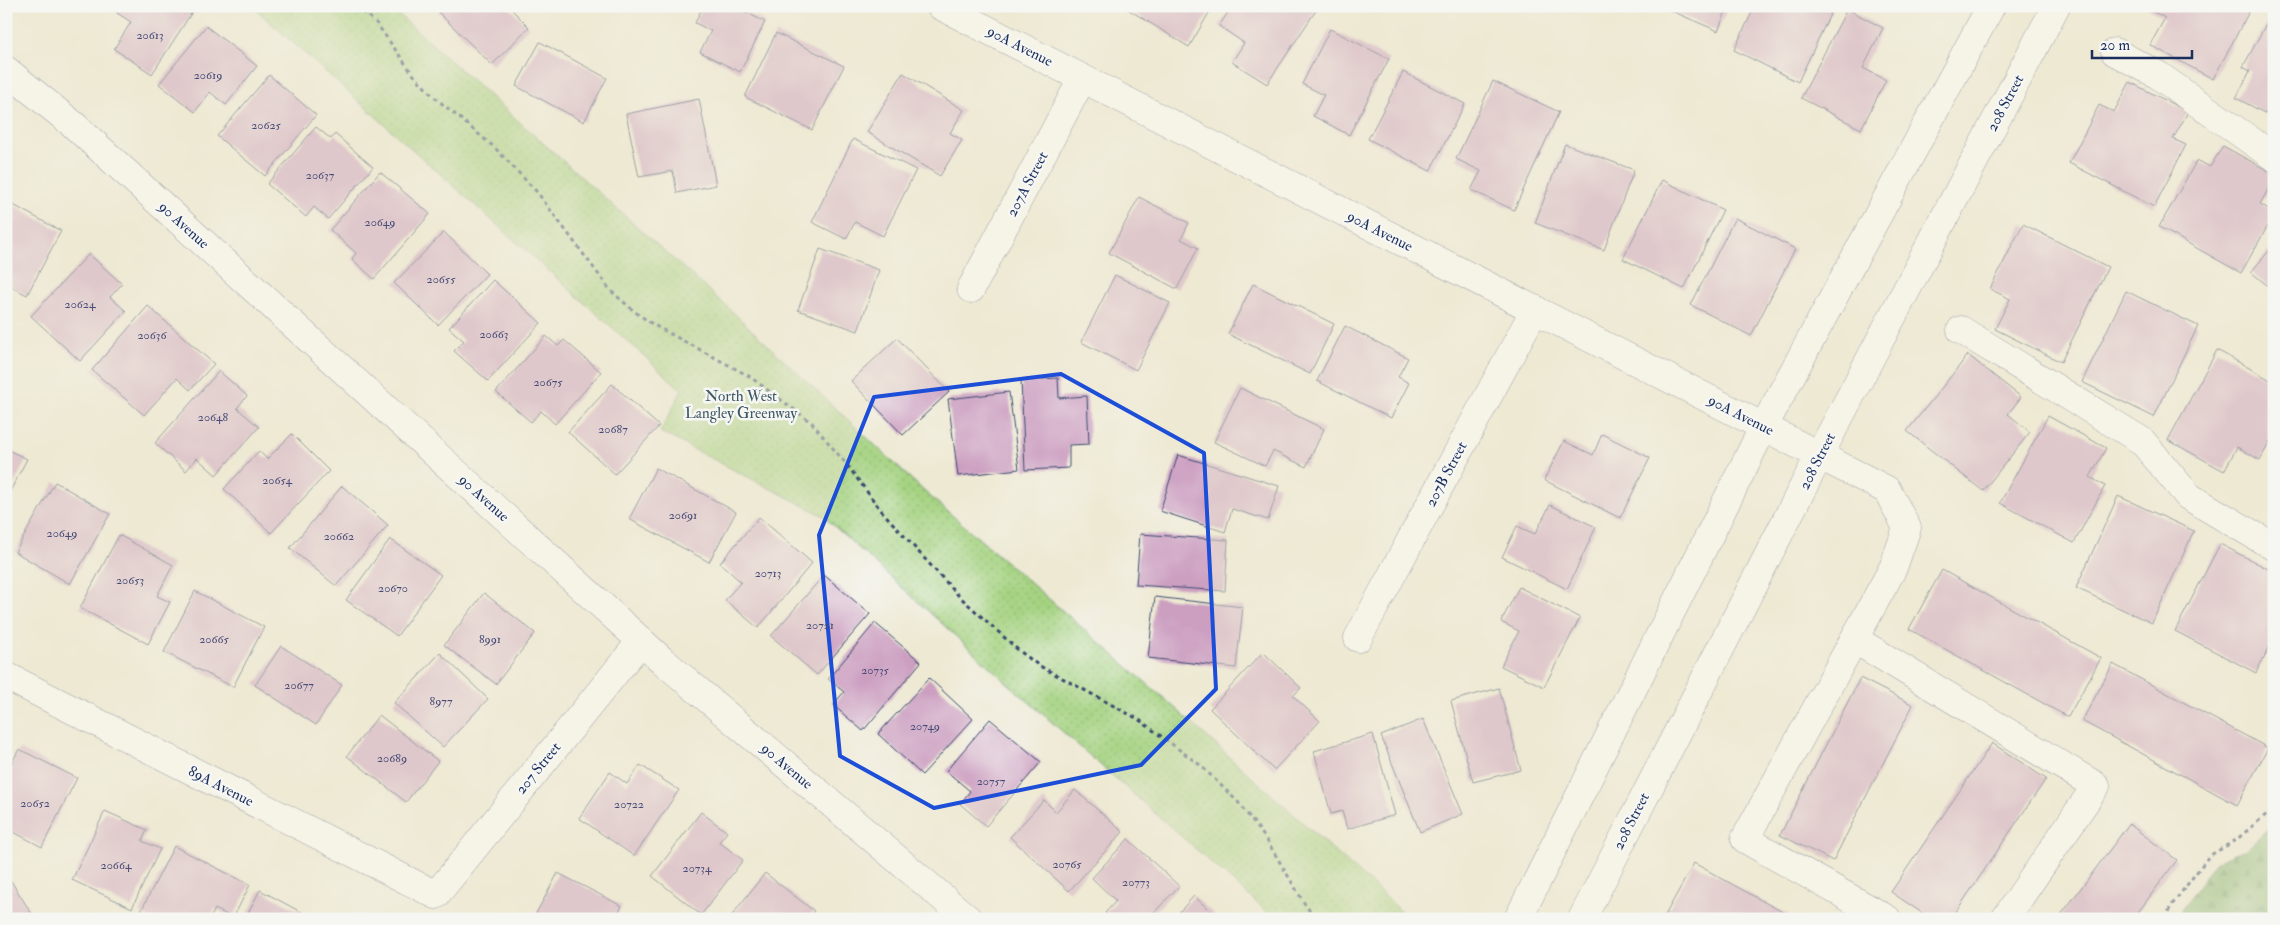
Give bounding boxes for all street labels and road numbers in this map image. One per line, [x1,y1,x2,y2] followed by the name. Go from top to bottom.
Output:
[983,21,1056,71] street label: 90A Avenue
[1983,71,2028,135] street label: 208 Street
[1002,148,1053,220] street label: 207A Street
[154,197,213,253] street label: 90 Avenue
[1343,206,1416,256] street label: 90A Avenue
[1704,390,1777,440] street label: 90A Avenue
[1795,429,1840,493] street label: 208 Street
[1421,438,1472,510] street label: 207B Street
[454,470,513,526] street label: 90 Avenue
[512,738,565,798] street label: 207 Street
[756,739,817,794] street label: 90 Avenue
[185,762,257,811] street label: 89A Avenue
[1609,789,1654,853] street label: 208 Street

